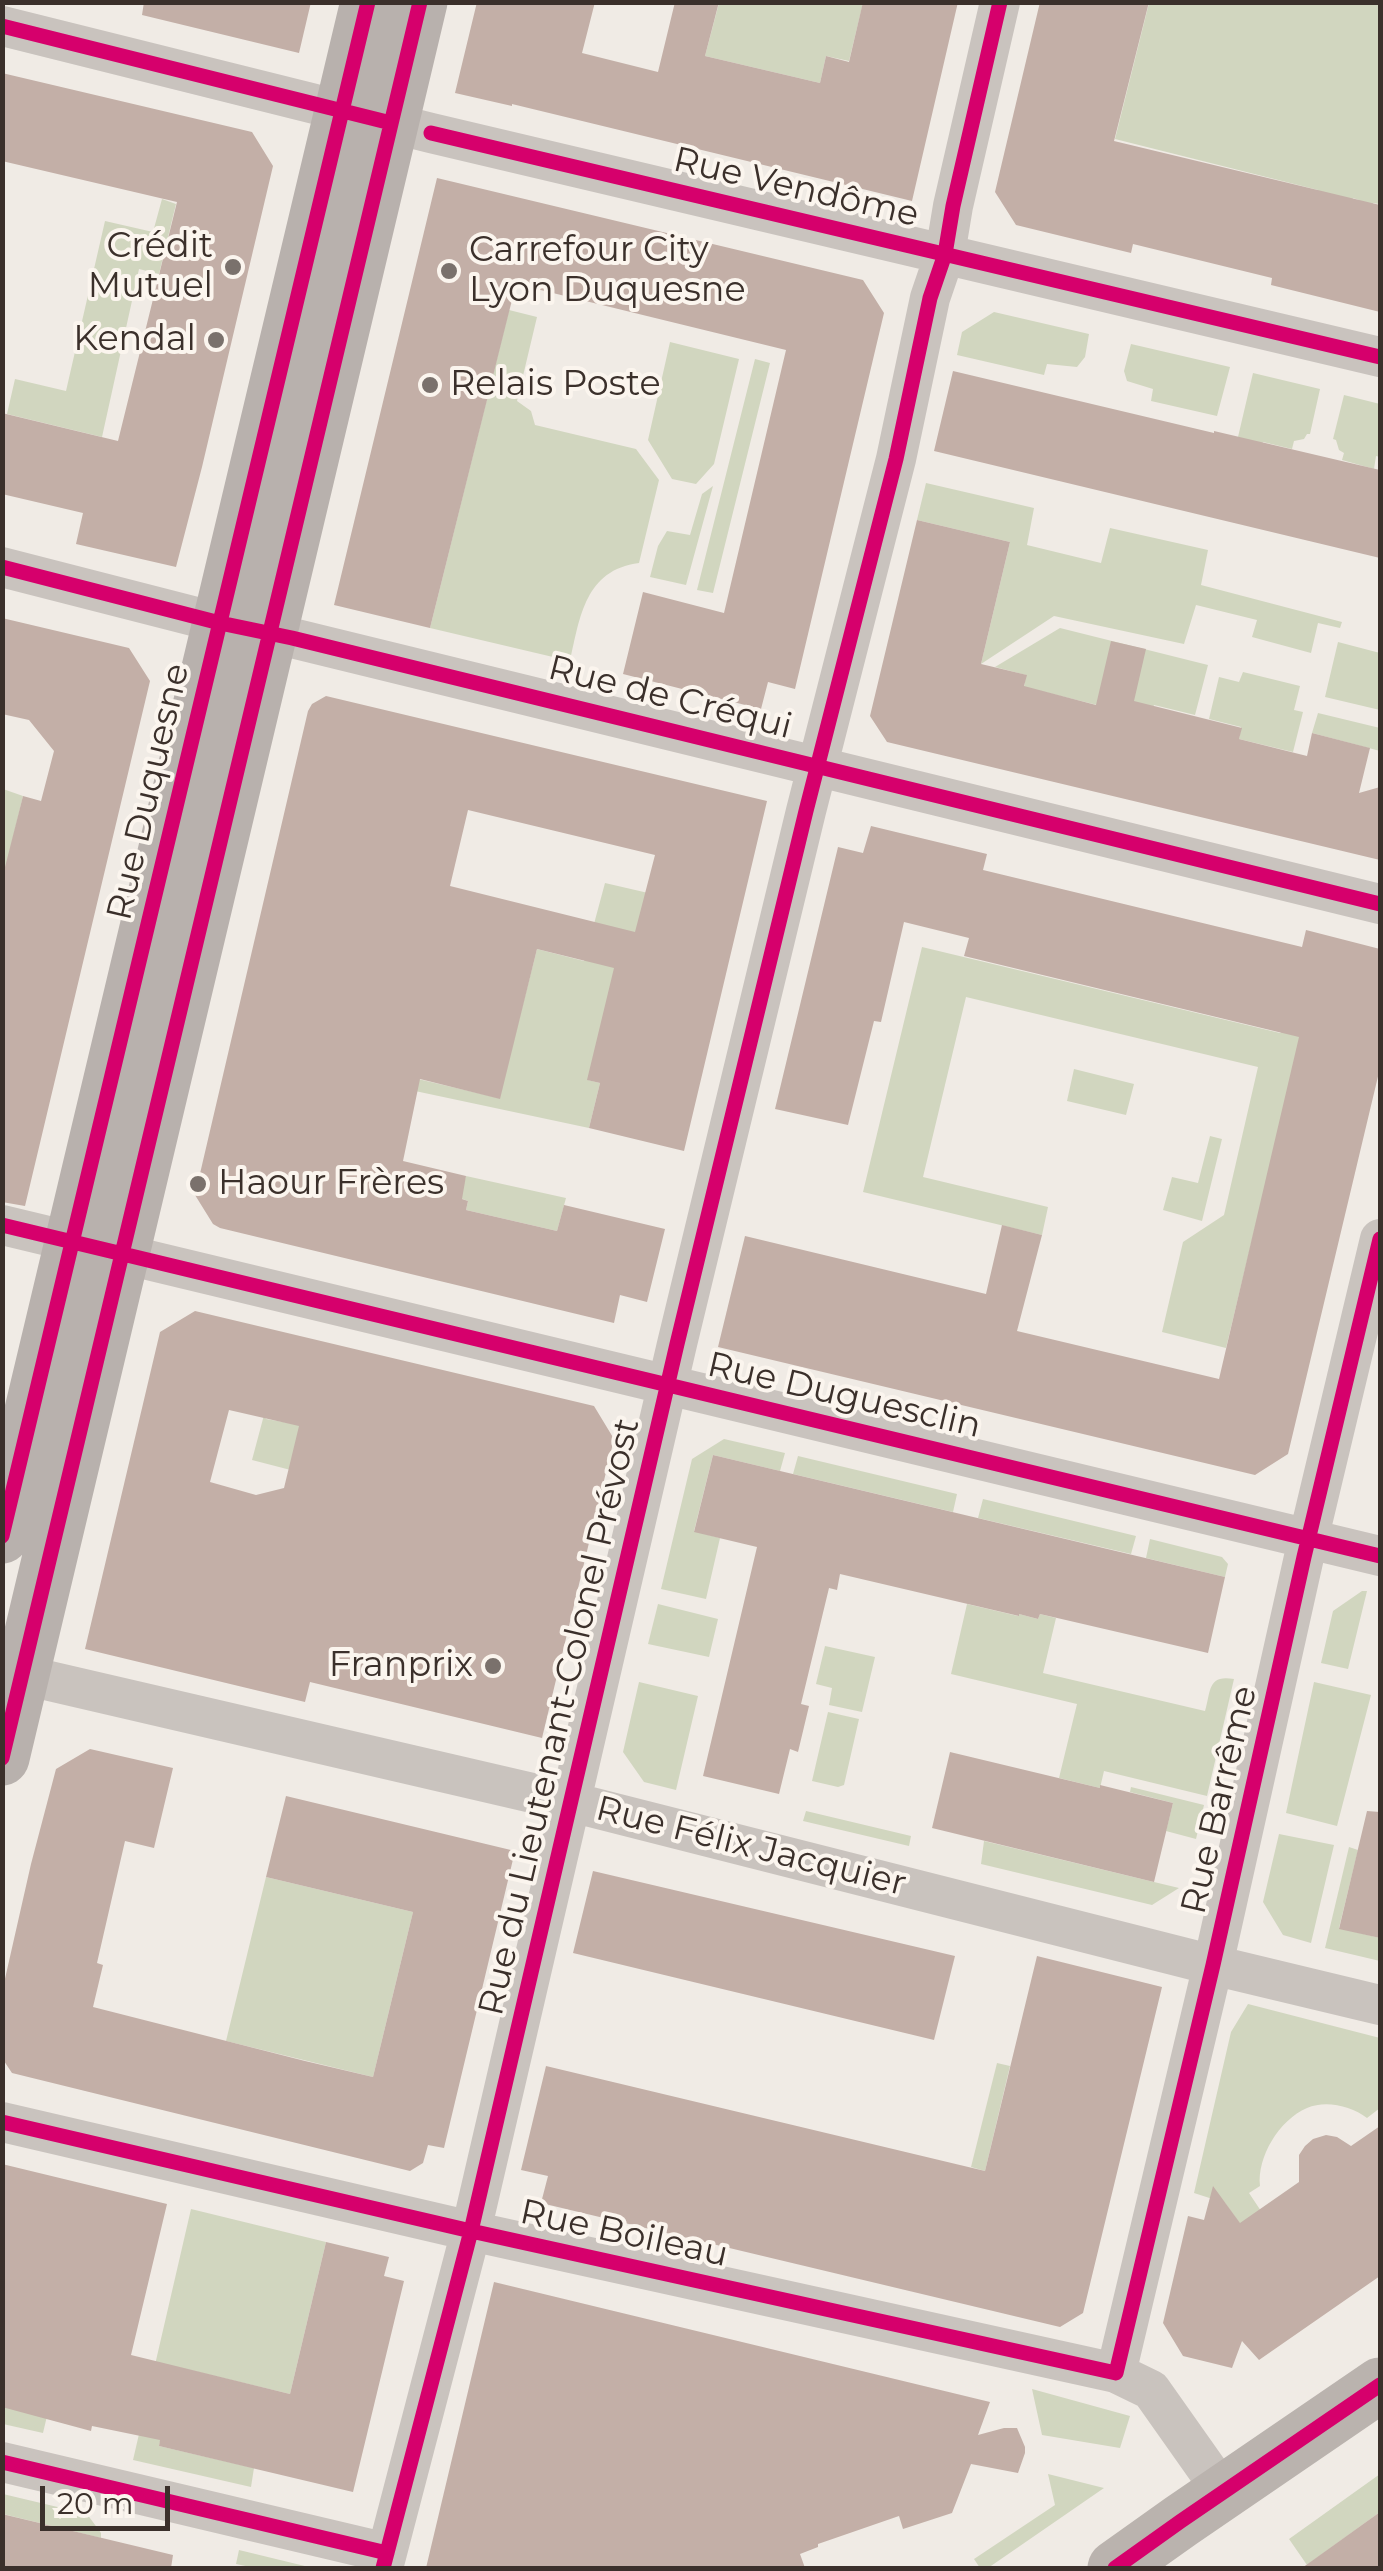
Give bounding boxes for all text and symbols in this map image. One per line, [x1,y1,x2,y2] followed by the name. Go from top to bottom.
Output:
[669,139,923,237] street label: Rue Vendôme
[88,226,213,308] place label: Crédit Mutuel
[469,230,746,312] place label: Carrefour City Lyon Duquesne
[222,256,244,278] marker: Crédit Mutuel
[438,260,460,282] marker: Carrefour City Lyon Duquesne
[73,319,196,361] place label: Kendal
[205,329,227,351] marker: Kendal
[450,364,661,406] place label: Relais Poste
[419,374,441,396] marker: Relais Poste
[544,647,796,749] street label: Rue de Créqui
[99,660,199,924] street label: Rue Duquesne
[218,1163,444,1205] place label: Haour Frères
[187,1173,209,1195] marker: Haour Frères
[703,1344,985,1448] street label: Rue Duguesclin
[471,1414,649,2020] street label: Rue du Lieutenant-Colonel Prévost
[329,1645,473,1687] place label: Franprix
[482,1655,504,1677] marker: Franprix
[1173,1682,1267,1918] street label: Rue Barrême
[592,1788,910,1906] street label: Rue Félix Jacquier
[516,2192,732,2276] street label: Rue Boileau
[45,2466,175,2528] scale bar
[57,2485,134,2522] text: 20 m

